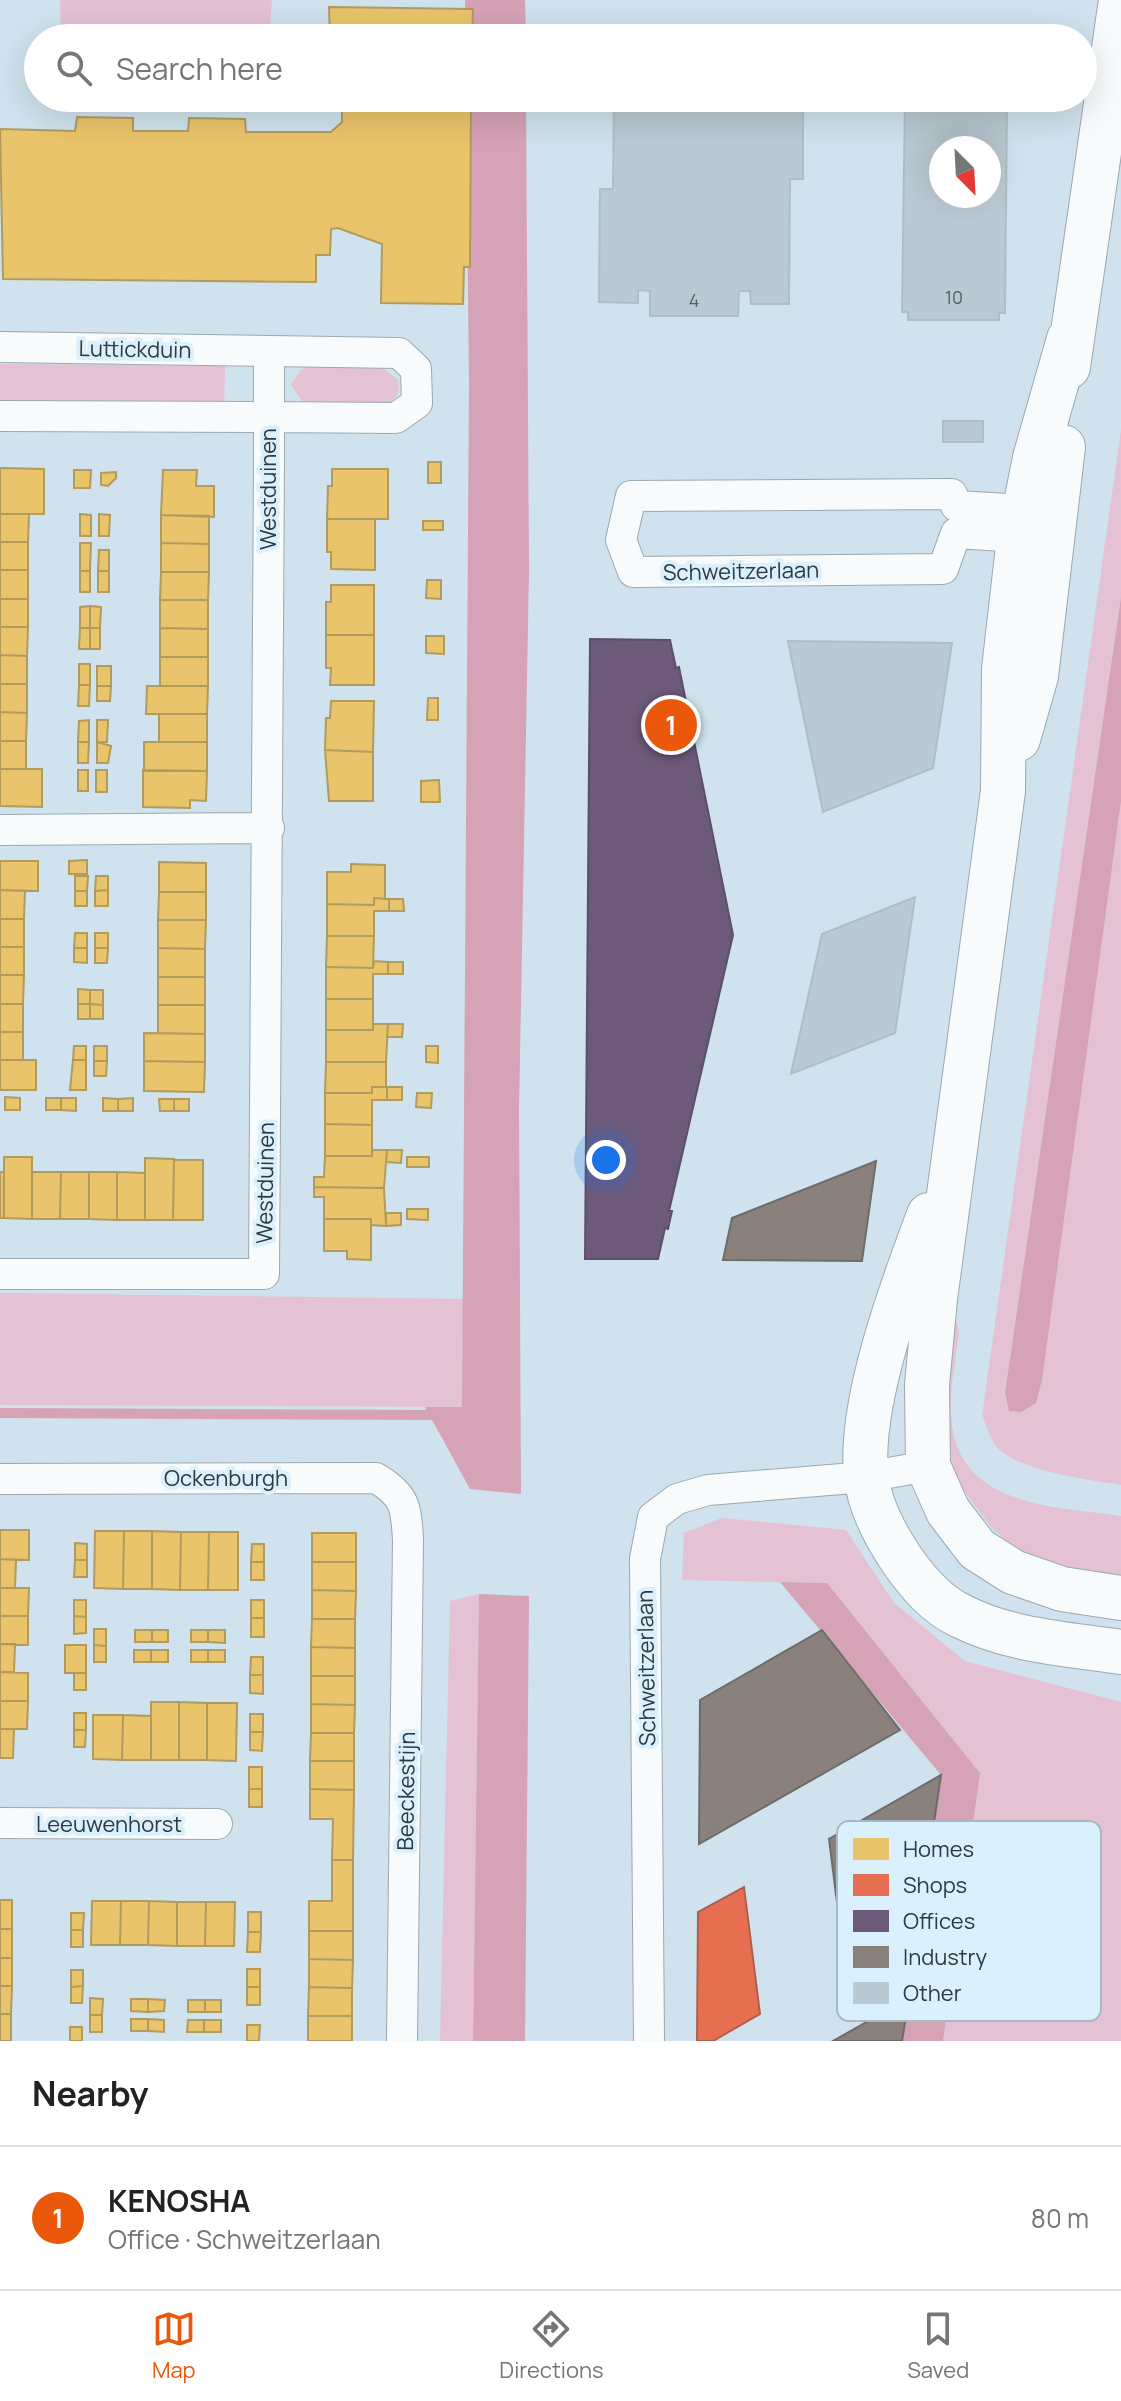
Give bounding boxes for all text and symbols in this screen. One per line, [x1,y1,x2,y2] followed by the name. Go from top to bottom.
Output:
[24,24,1097,112] search box
[52,46,96,90] icon: search
[116,48,283,89] text: Search here
[929,136,1001,208] north arrow
[945,285,963,309] house number: 10
[689,288,699,312] house number: 4
[78,333,192,365] street label: Luttickduin
[253,428,283,550] street label: Westduinen
[663,555,819,587] street label: Schweitzerlaan
[645,695,697,755] pin: 1
[249,1122,281,1244] street label: Westduinen
[586,1140,626,1180] your location
[164,1463,288,1493] street label: Ockenburgh
[630,1590,662,1746] street label: Schweitzerlaan
[390,1731,422,1851] street label: Beeckestijn
[36,1809,182,1839] street label: Leeuwenhorst
[837,1821,1101,2021] legend
[903,1834,974,1864] text: Homes
[903,1870,967,1900] text: Shops
[903,1906,975,1936] text: Offices
[903,1942,987,1972] text: Industry
[903,1978,962,2008] text: Other
[32,2070,148,2116] text: Nearby
[108,2180,250,2221] text: KENOSHA
[52,2200,64,2236] text: 1
[1031,2200,1089,2236] text: 80 m
[108,2221,381,2257] text: Office · Schweitzerlaan
[152,2307,196,2385] tab: Map
[499,2307,604,2385] tab: Directions
[907,2307,969,2385] tab: Saved

